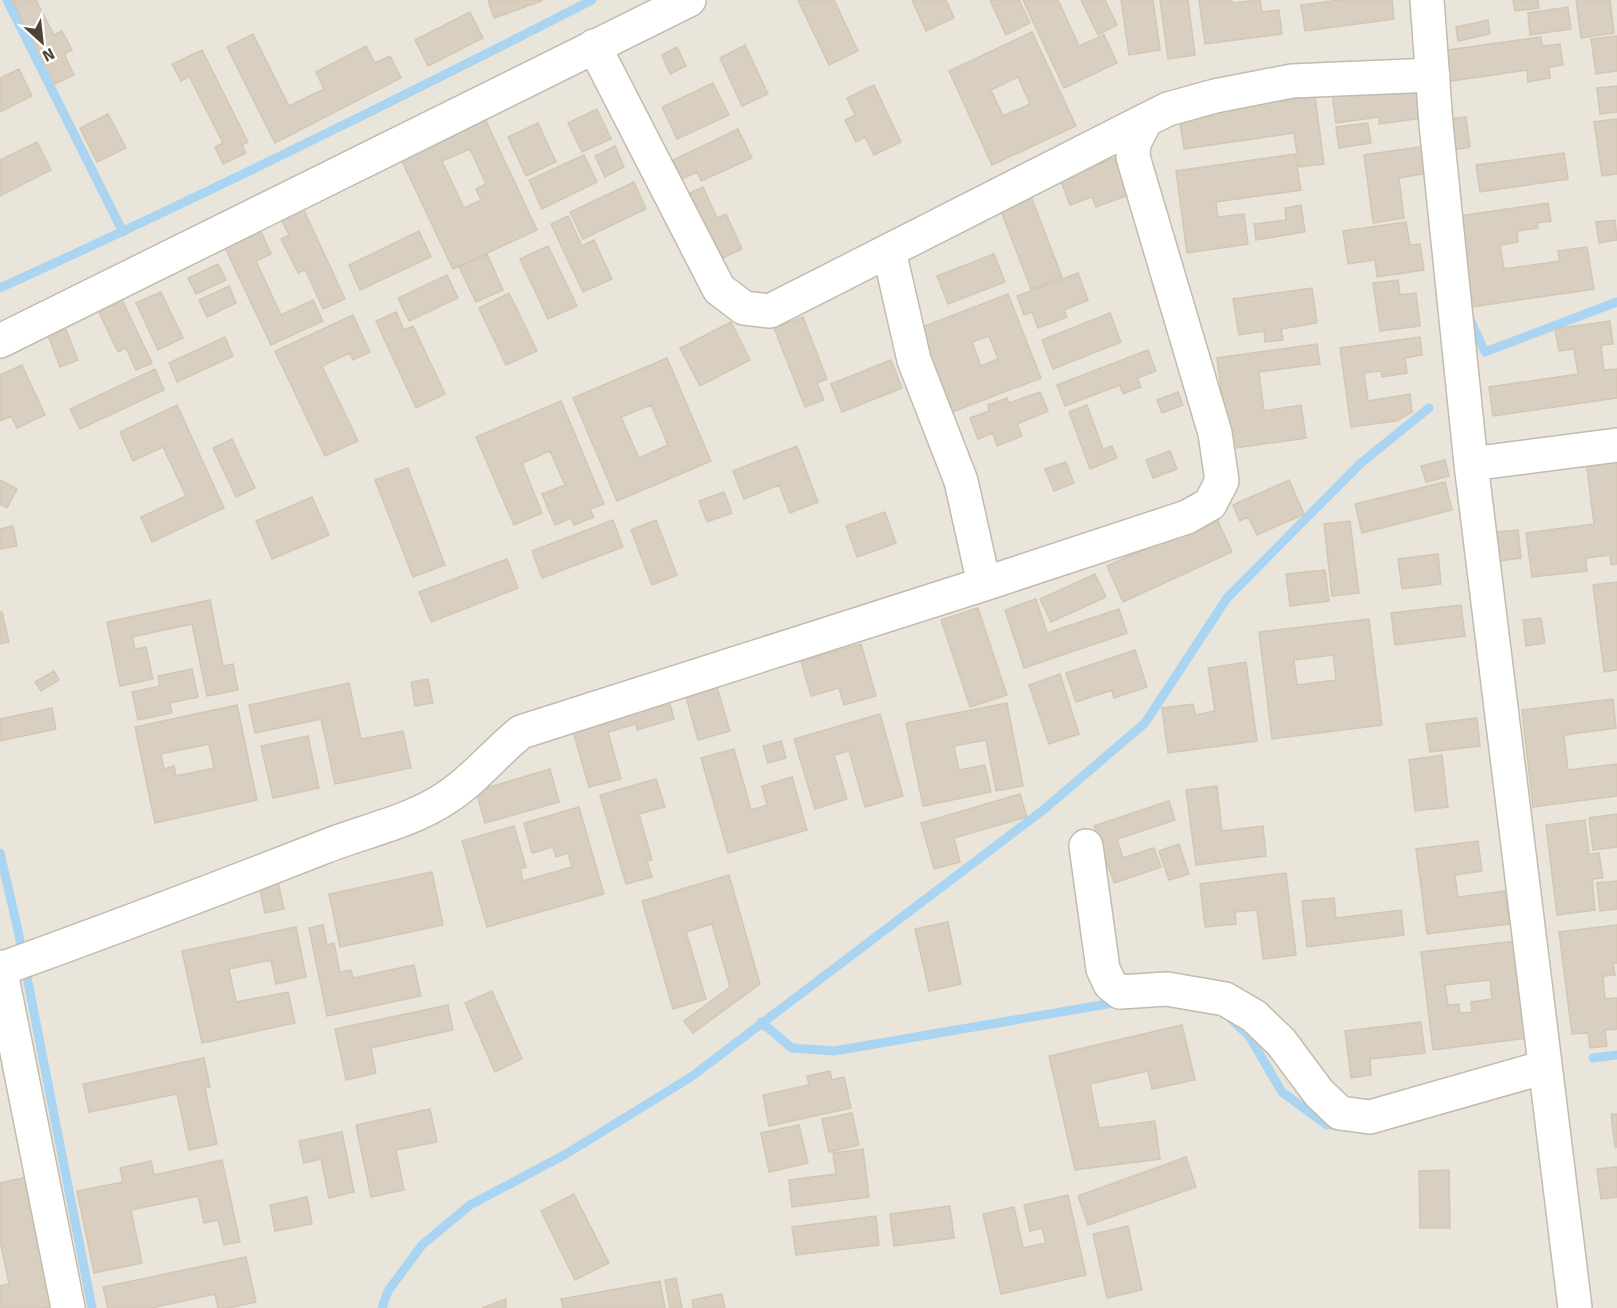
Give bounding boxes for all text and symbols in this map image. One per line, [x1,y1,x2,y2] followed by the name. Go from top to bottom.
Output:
[12,12,72,72] north arrow
[39,43,58,66] text: N

